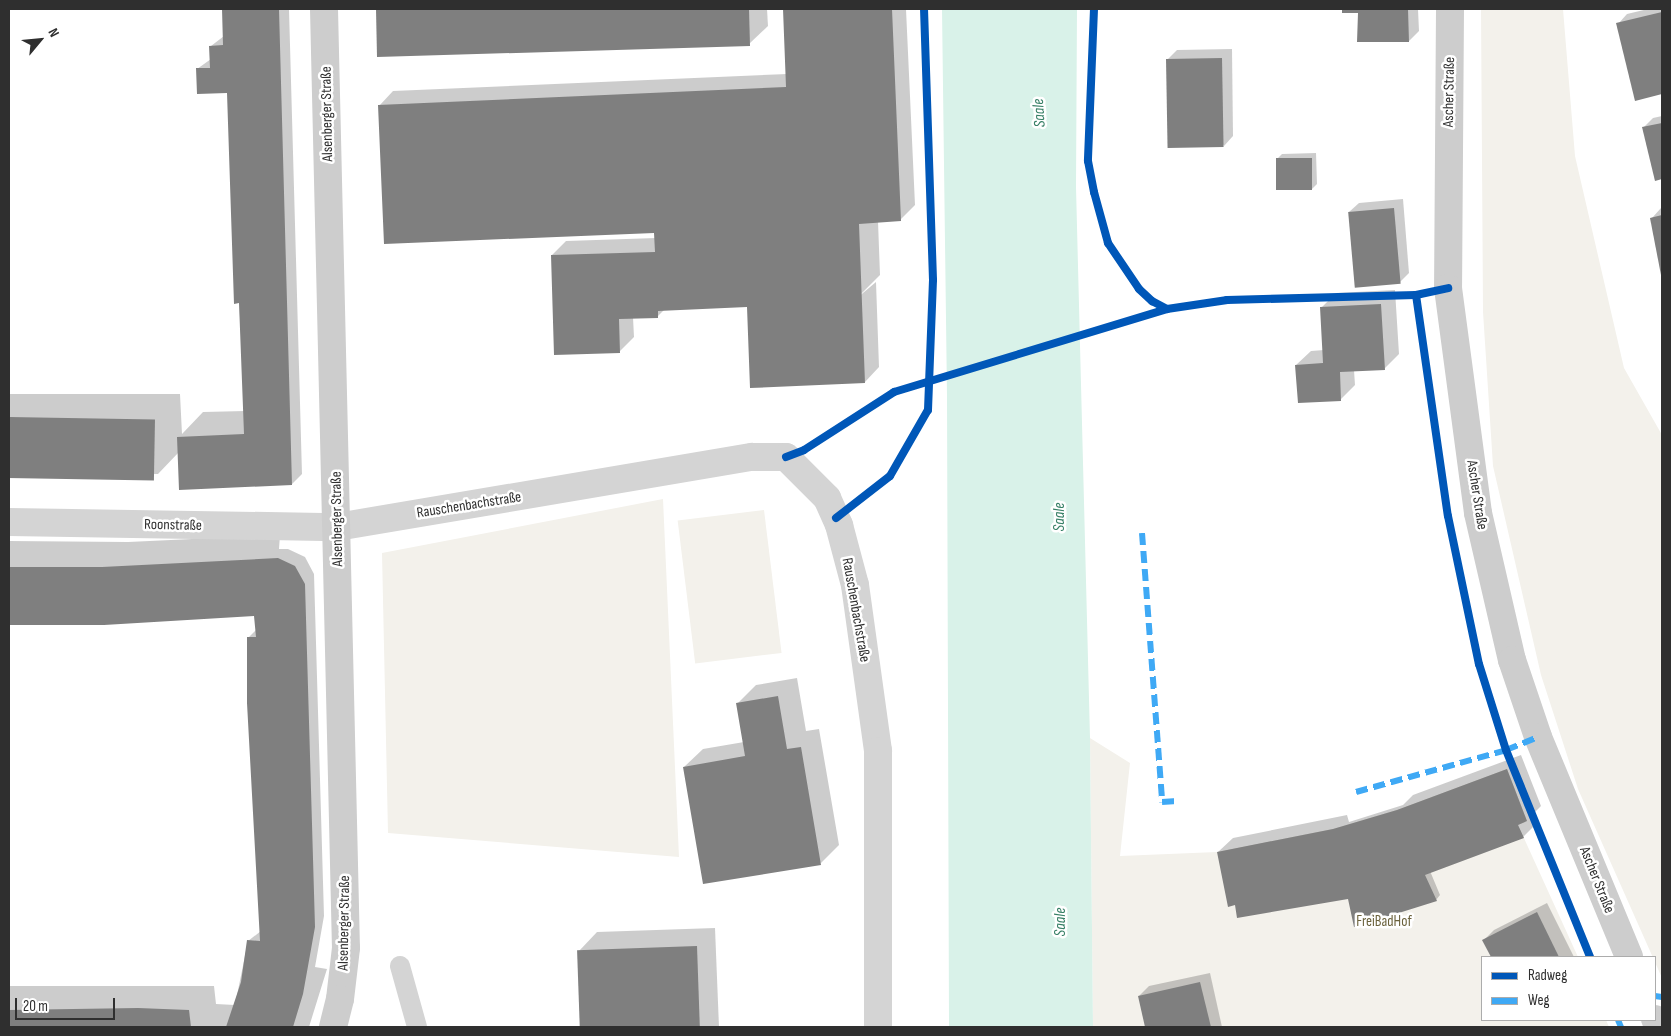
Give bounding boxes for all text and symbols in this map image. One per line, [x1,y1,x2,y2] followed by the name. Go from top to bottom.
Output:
[15,15,65,65] north arrow
[44,25,63,40] text: N
[1439,57,1459,127] street label: Ascher Straße
[317,66,337,162] street label: Alsenberger Straße
[1029,98,1051,128] water label: Saale
[1463,459,1491,531] street label: Ascher Straße
[327,471,347,567] street label: Alsenberger Straße
[415,488,523,522] street label: Rauschenbachstraße
[1050,503,1070,531] water label: Saale
[144,515,202,535] street label: Roonstraße
[838,556,874,664] street label: Rauschenbachstraße
[1576,844,1618,916] street label: Ascher Straße
[334,875,354,971] street label: Alsenberger Straße
[1051,908,1071,936] water label: Saale
[1356,913,1412,931] park label: FreiBadHof
[1481,956,1656,1021] legend
[1528,966,1567,985] text: Radweg
[18,988,118,1020] scale bar
[1528,991,1550,1010] text: Weg
[23,997,48,1016] text: 20 m

